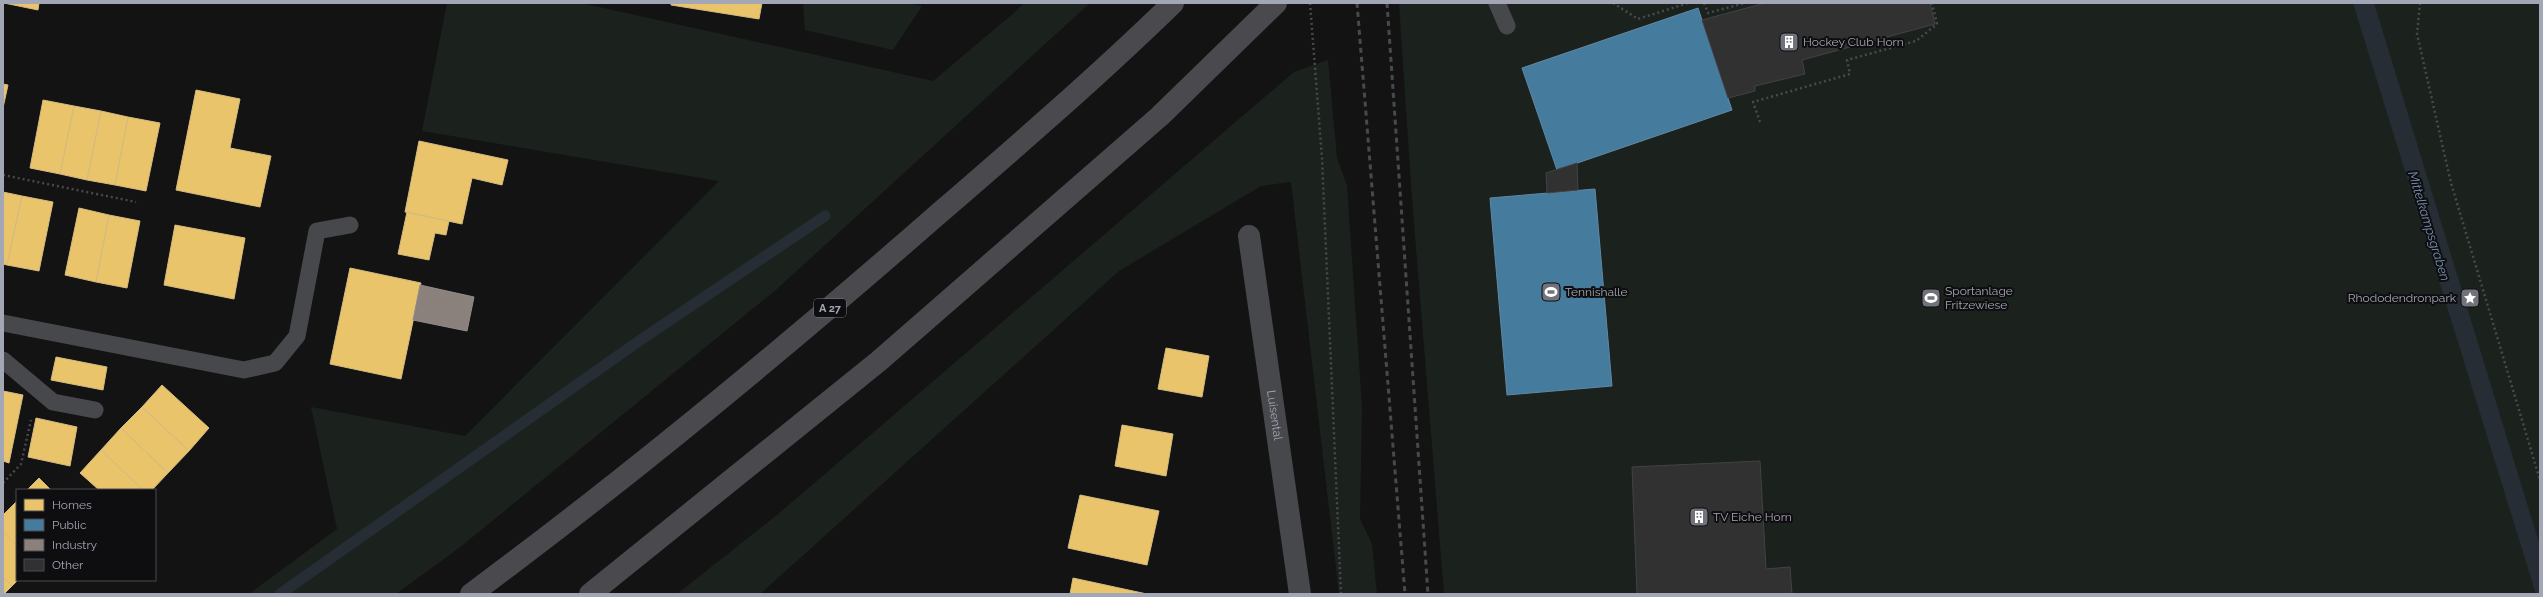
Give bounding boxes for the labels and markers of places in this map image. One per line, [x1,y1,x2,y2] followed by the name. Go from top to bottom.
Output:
[1778,31,1800,53] building icon: Hockey Club Horn
[1803,35,1904,49] place label: Hockey Club Horn
[1540,281,1562,303] sports icon: Tennishalle
[1945,284,2013,312] place label: Sportanlage Fritzewiese
[1565,285,1628,299] place label: Tennishalle
[1920,287,1942,309] sports icon: Sportanlage Fritzewiese
[2459,287,2481,309] place icon: Rhododendronpark
[2348,291,2457,305] place label: Rhododendronpark
[1688,506,1710,528] building icon: TV Eiche Horn
[1713,510,1792,524] place label: TV Eiche Horn

